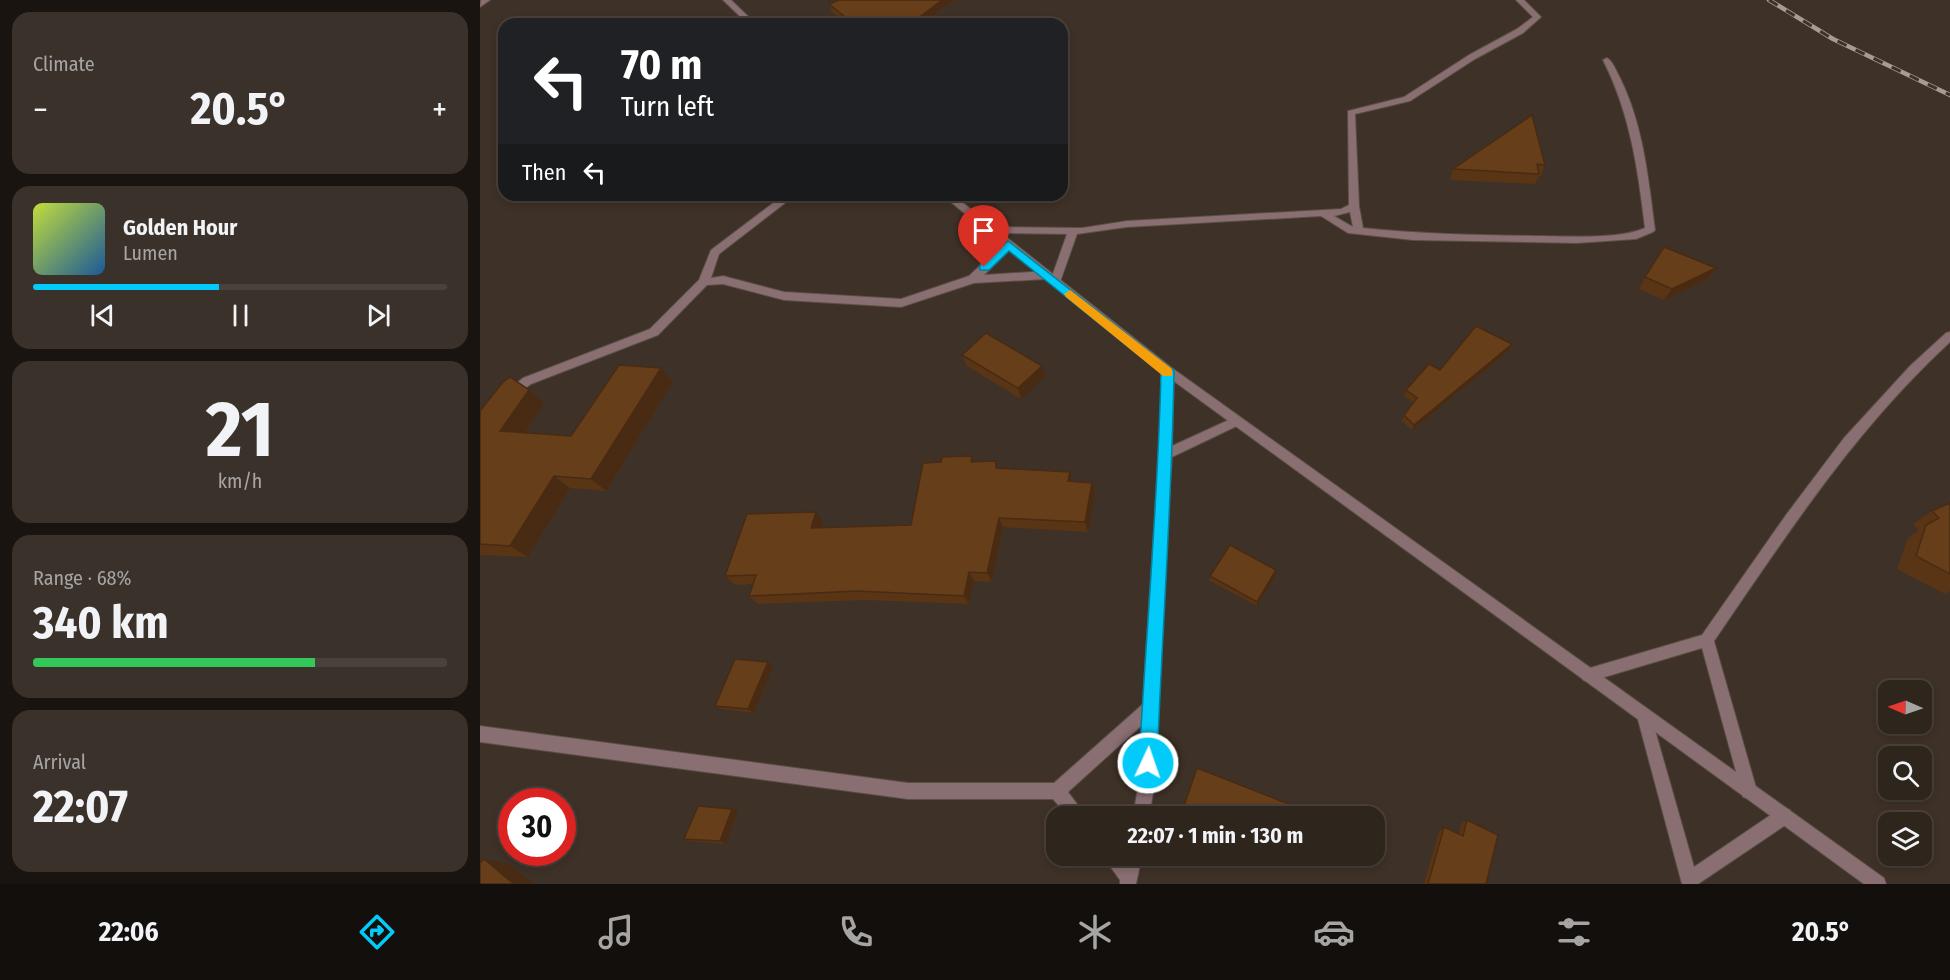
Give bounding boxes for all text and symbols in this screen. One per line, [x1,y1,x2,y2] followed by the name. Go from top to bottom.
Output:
[621,40,702,90] text: 70 m
[522,42,600,120] icon: left
[33,52,95,76] text: Climate
[190,82,289,136] text: 20.5°
[33,90,48,130] text: −
[432,90,447,130] text: +
[621,91,714,123] text: Turn left
[578,156,611,189] icon: left
[522,159,566,186] text: Then
[958,205,1009,267] pin
[123,214,237,241] text: Golden Hour
[967,214,1000,247] icon: arrive
[123,241,178,265] text: Lumen
[86,299,119,332] icon: previous
[224,299,257,332] icon: pause
[362,299,395,332] icon: next
[206,383,274,477] text: 21
[218,469,262,493] text: km/h
[33,566,132,590] text: Range · 68%
[33,596,169,650] text: 340 km
[1878,680,1932,734] north arrow
[1878,680,1932,866] map controls
[1116,731,1180,795] position arrow
[1878,746,1932,800] button: search
[33,750,86,774] text: Arrival
[33,780,128,834] text: 22:07
[498,788,576,866] speed limit sign: 30
[1878,812,1932,866] button: layers
[1128,822,1303,849] text: 22:07 · 1 min · 130 m
[356,911,398,953] icon: directions
[595,911,637,953] icon: music
[835,911,877,953] icon: phone
[1074,911,1116,953] icon: climate
[1313,911,1355,953] icon: car
[1553,911,1595,953] icon: filters
[99,916,159,948] text: 22:06
[1792,916,1851,948] text: 20.5°

